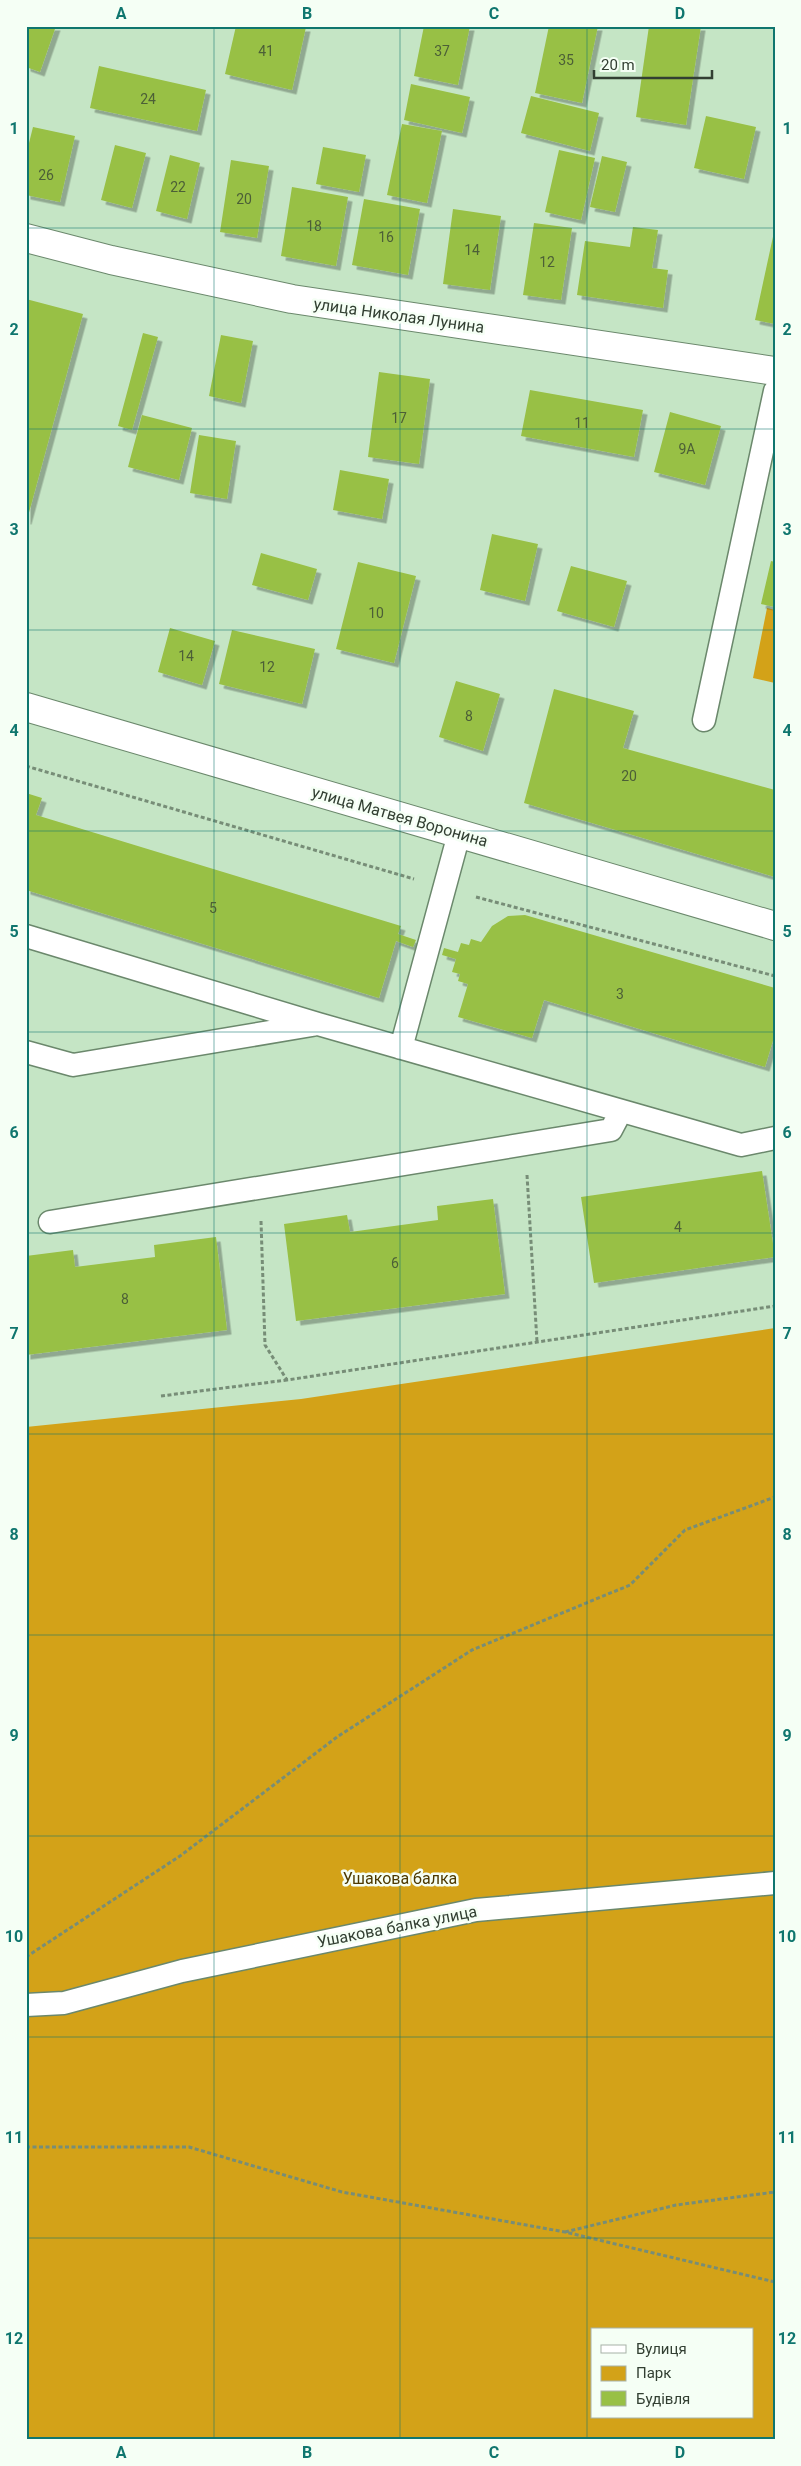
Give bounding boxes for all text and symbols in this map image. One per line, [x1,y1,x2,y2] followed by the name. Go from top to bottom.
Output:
[116,4,127,23] text: A
[302,4,312,23] text: B
[489,4,499,23] text: C
[675,4,685,23] text: D
[258,43,274,59] house number: 41
[434,43,450,59] house number: 37
[594,48,711,80] scale bar
[558,52,574,68] house number: 35
[601,56,635,74] text: 20 m
[140,91,156,107] house number: 24
[9,119,19,138] text: 1
[782,119,792,138] text: 1
[38,167,54,183] house number: 26
[170,179,186,195] house number: 22
[236,191,252,207] house number: 20
[306,218,322,234] house number: 18
[378,229,394,245] house number: 16
[464,242,480,258] house number: 14
[539,254,555,270] house number: 12
[312,294,485,337] street label: улица Николая Лунина
[9,320,19,339] text: 2
[782,320,792,339] text: 2
[391,410,407,426] house number: 17
[574,415,590,431] house number: 11
[678,441,696,457] house number: 9А
[9,520,19,539] text: 3
[782,520,792,539] text: 3
[368,605,384,621] house number: 10
[178,648,194,664] house number: 14
[259,659,275,675] house number: 12
[465,708,473,724] house number: 8
[9,721,19,740] text: 4
[782,721,792,740] text: 4
[621,768,637,784] house number: 20
[310,782,490,851] street label: улица Матвея Воронина
[209,900,217,916] house number: 5
[9,922,19,941] text: 5
[782,922,792,941] text: 5
[616,986,624,1002] house number: 3
[9,1123,19,1142] text: 6
[782,1123,792,1142] text: 6
[674,1219,682,1235] house number: 4
[391,1255,399,1271] house number: 6
[121,1291,129,1307] house number: 8
[9,1324,19,1343] text: 7
[782,1324,792,1343] text: 7
[9,1525,19,1544] text: 8
[782,1525,792,1544] text: 8
[9,1726,19,1745] text: 9
[782,1726,792,1745] text: 9
[343,1869,457,1888] park label: Ушакова балка
[316,1902,479,1951] street label: Ушакова балка улица
[5,1927,23,1946] text: 10
[778,1927,796,1946] text: 10
[5,2128,23,2147] text: 11
[778,2128,796,2147] text: 11
[591,2328,754,2418] legend
[5,2329,23,2348] text: 12
[778,2329,796,2348] text: 12
[636,2340,687,2358] text: Вулиця
[636,2364,671,2382] text: Парк
[636,2390,690,2408] text: Будівля
[116,2443,127,2462] text: A
[302,2443,312,2462] text: B
[489,2443,499,2462] text: C
[675,2443,685,2462] text: D

